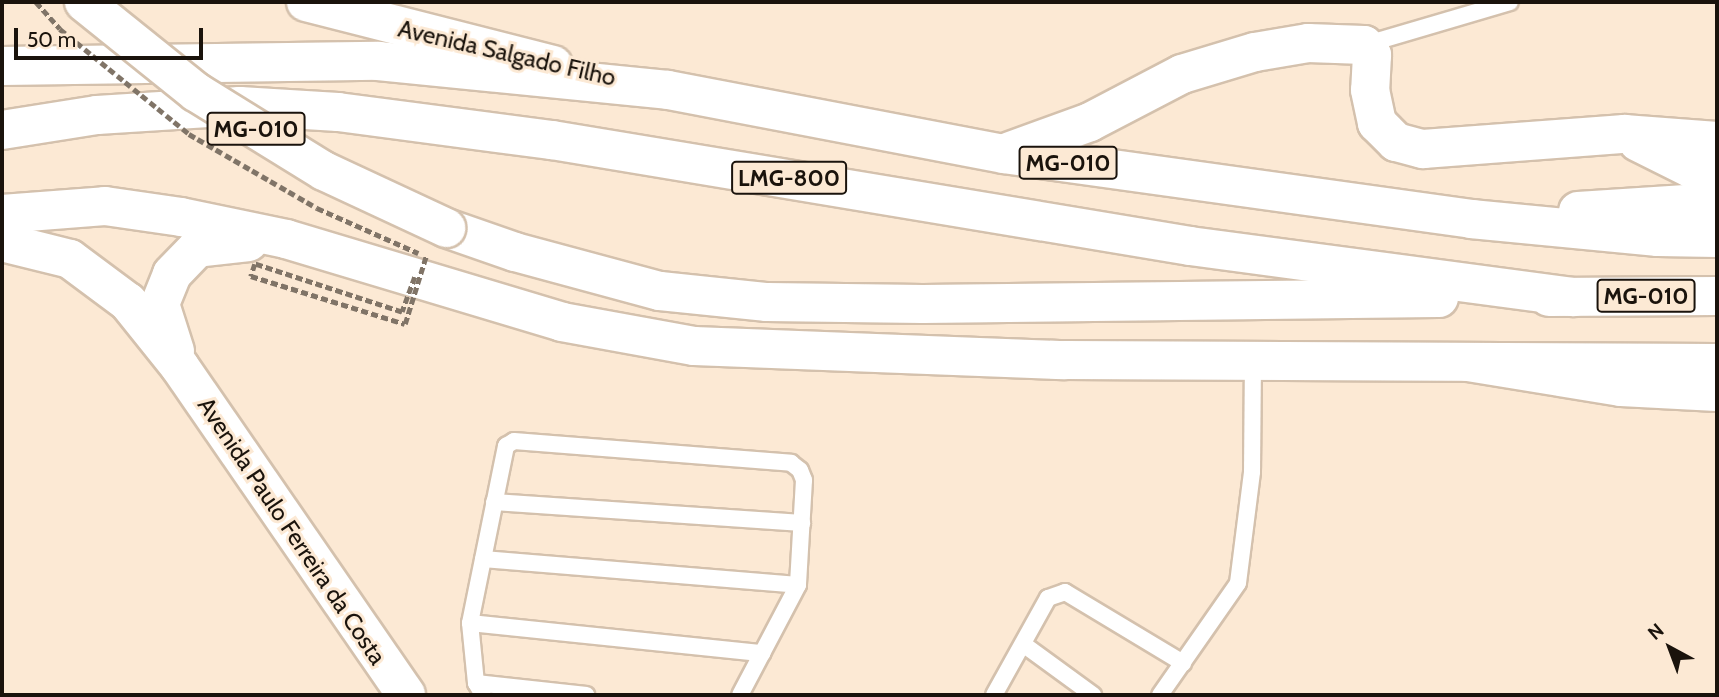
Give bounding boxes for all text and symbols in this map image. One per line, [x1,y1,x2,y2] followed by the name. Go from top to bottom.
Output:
[18,14,206,58] scale bar
[395,14,619,92] street label: Avenida Salgado Filho
[27,27,76,52] text: 50 m
[205,110,307,148] road number: MG-010
[1017,144,1119,182] road number: MG-010
[730,158,848,197] road number: LMG-800
[1595,276,1697,316] road number: MG-010
[192,392,392,670] street label: Avenida Paulo Ferreira da Costa
[1635,613,1705,683] north arrow
[1643,619,1669,645] text: N

